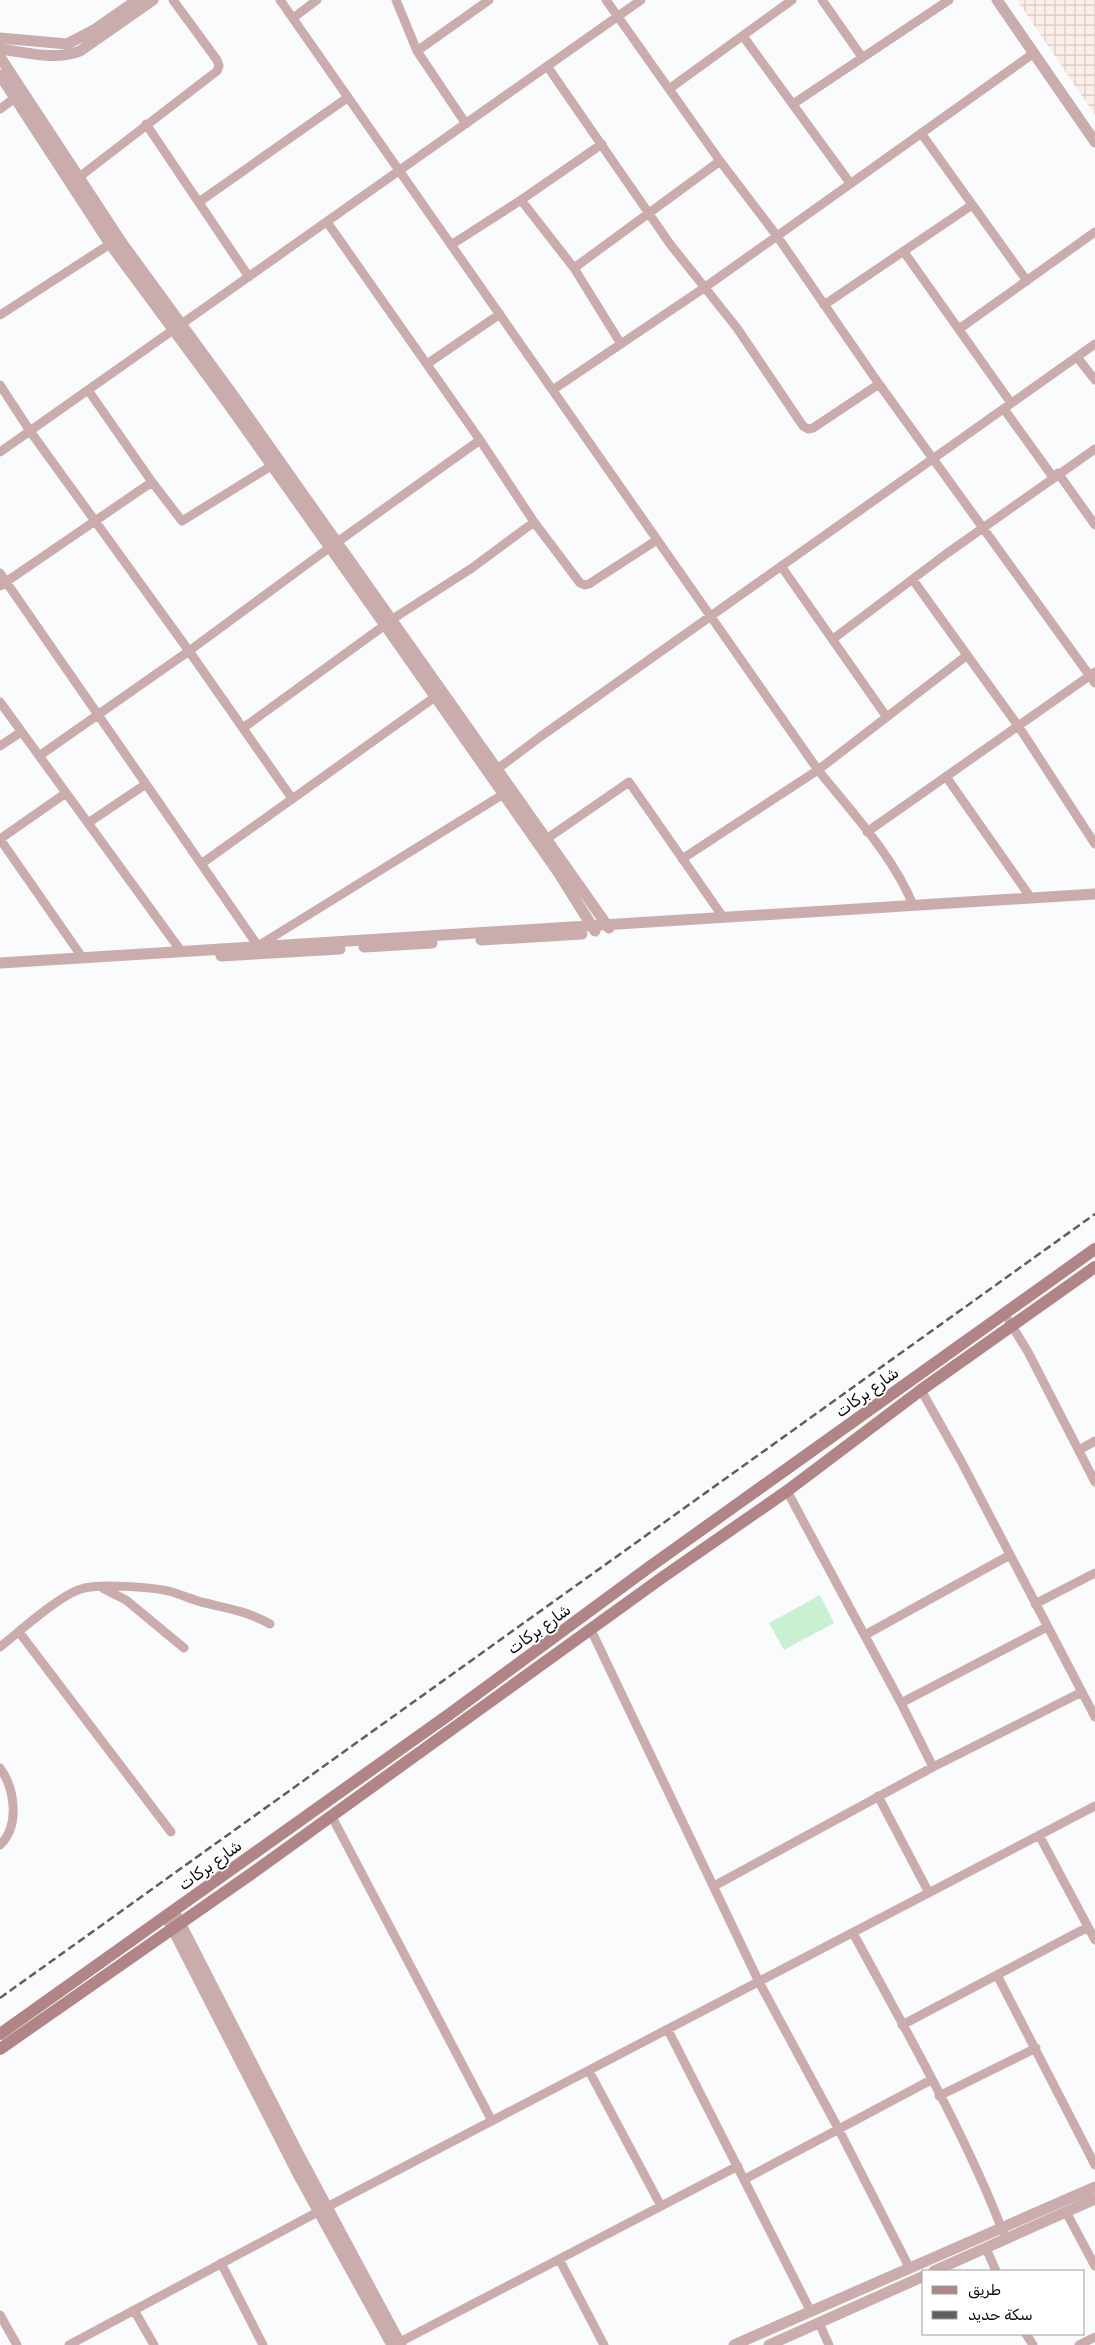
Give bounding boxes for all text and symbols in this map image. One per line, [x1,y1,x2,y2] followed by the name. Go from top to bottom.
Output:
[832,1363,903,1423] street label: شارع بركات
[504,1600,575,1660] street label: شارع بركات
[175,1836,246,1896] street label: شارع بركات
[922,2270,1085,2335] legend
[968,2281,1001,2299] text: طريق
[968,2306,1033,2324] text: سكة حديد

